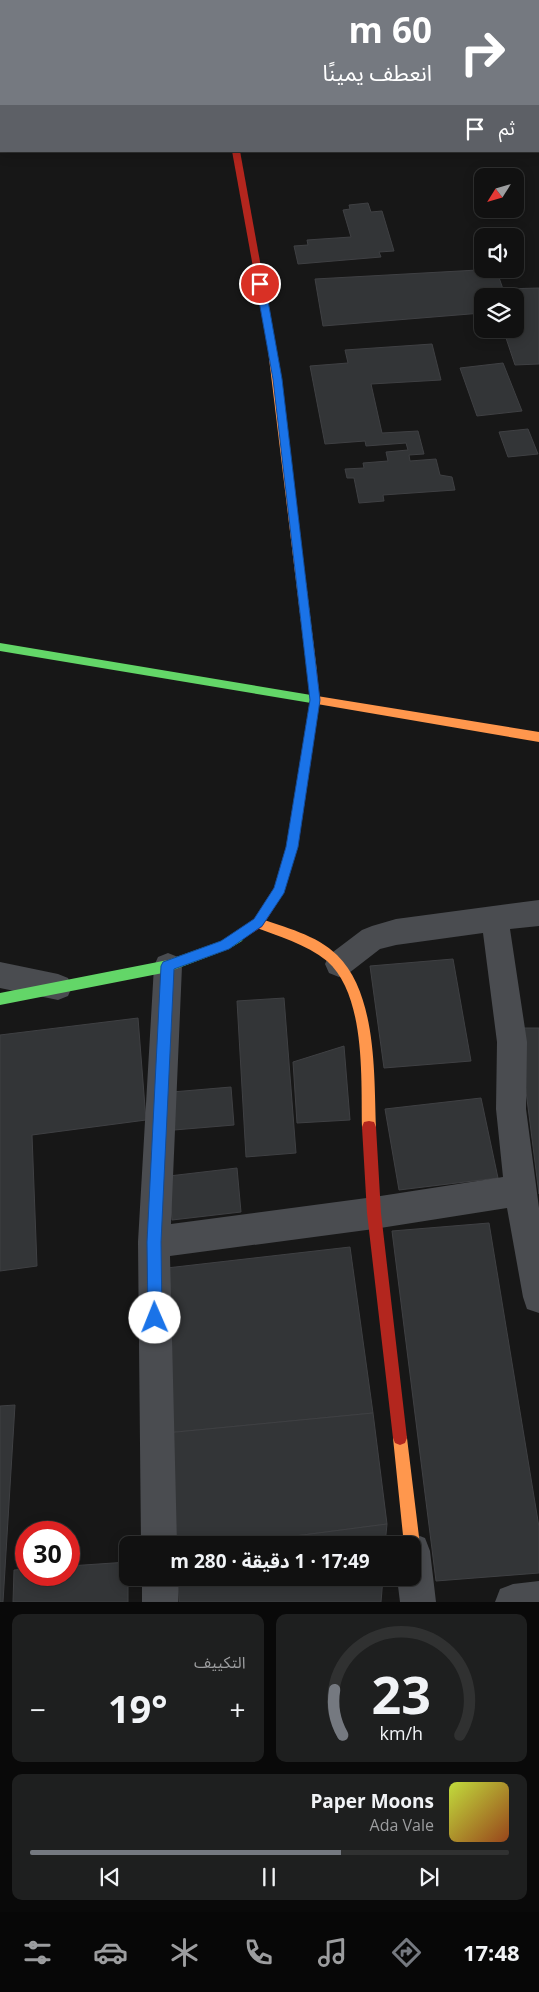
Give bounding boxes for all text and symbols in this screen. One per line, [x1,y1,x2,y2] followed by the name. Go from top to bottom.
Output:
[349,6,432,53] text: 60 m
[450,20,515,85] icon: right
[322,57,432,87] text: انعطف يمينًا
[461,115,489,143] icon: arrive
[499,115,515,141] text: ثم
[474,168,524,218] north arrow
[474,168,524,338] map controls
[474,228,524,278] button: sound
[239,263,281,305] pin
[246,270,274,298] icon: arrive
[474,288,524,338] button: layers
[128,1291,180,1343] position arrow
[15,1521,80,1586] speed limit sign: 30
[170,1548,370,1574] text: 17:49 · 1 دقيقة · 280 m
[194,1651,246,1673] text: التكييف
[372,1658,431,1729] text: 23
[108,1682,168,1734] text: 19°
[30,1690,46,1728] text: −
[229,1690,245,1728] text: +
[380,1721,423,1745] text: km/h
[310,1788,434,1814] text: Paper Moons
[370,1814,434,1836] text: Ada Vale
[96,1863,124,1891] icon: previous
[255,1863,283,1891] icon: pause
[415,1863,443,1891] icon: next
[20,1935,55,1970] icon: filters
[93,1935,128,1970] icon: car
[167,1935,202,1970] icon: climate
[241,1935,276,1970] icon: phone
[315,1935,350,1970] icon: music
[389,1935,424,1970] icon: directions
[463,1937,520,1967] text: 17:48

